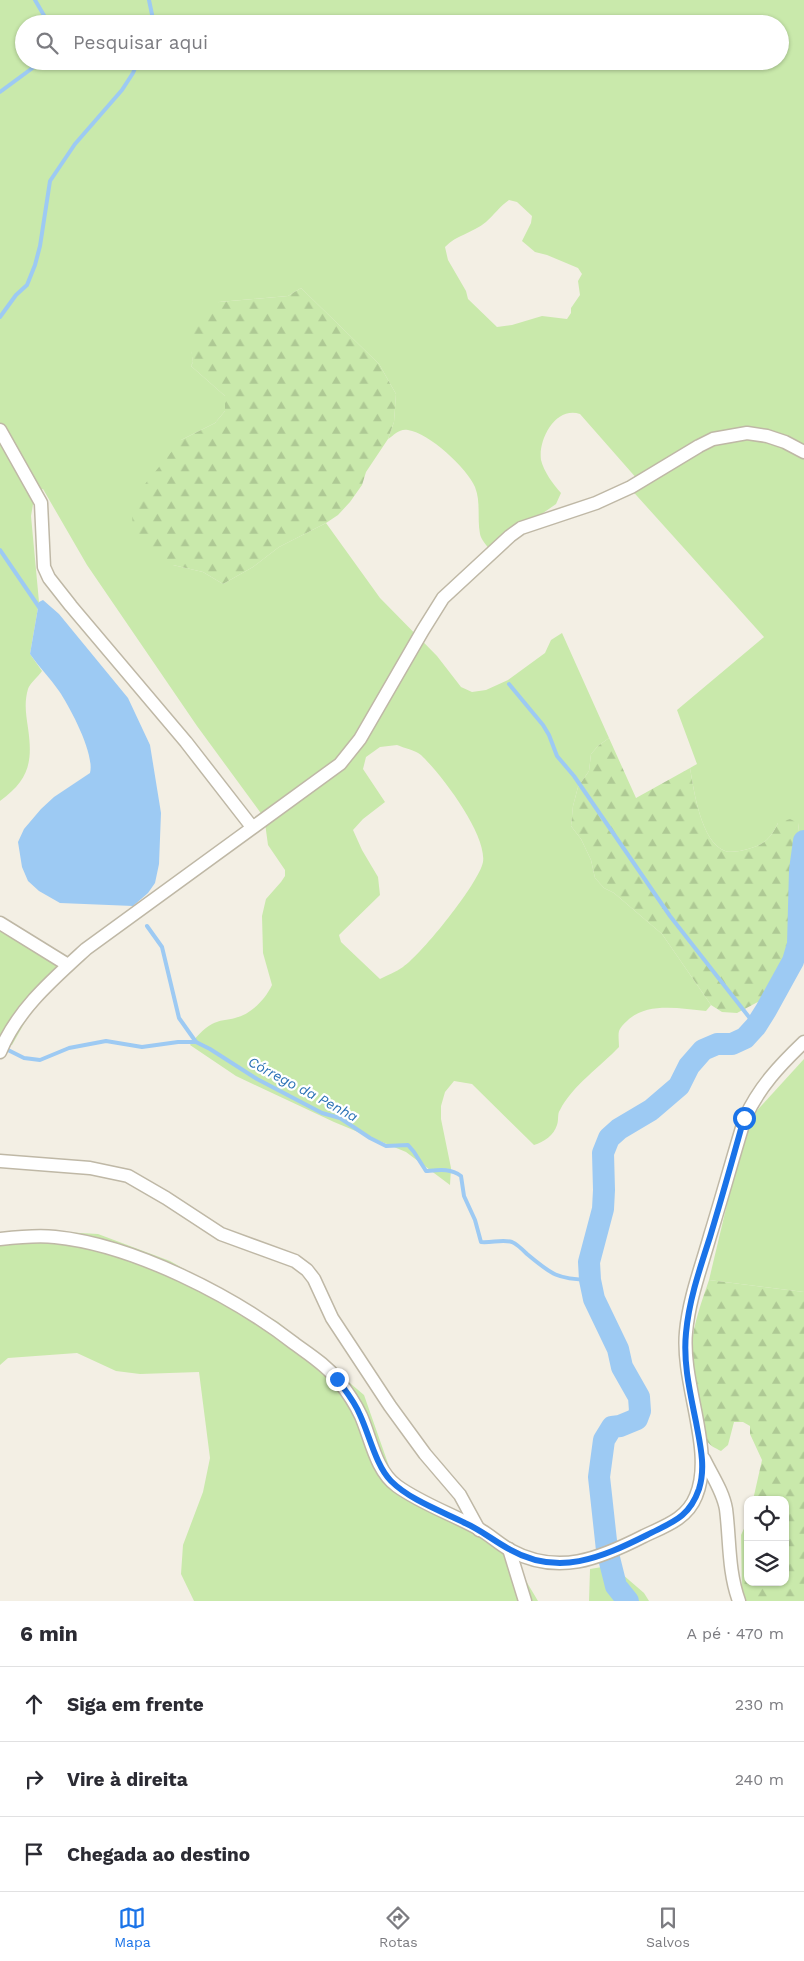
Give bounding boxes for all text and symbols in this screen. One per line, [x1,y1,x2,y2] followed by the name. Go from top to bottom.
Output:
[15,15,789,70] search box
[33,29,61,57] icon: search
[73,31,208,54] text: Pesquisar aqui
[246,1053,361,1125] water label: Córrego da Penha
[733,1107,756,1130] route start
[326,1368,349,1391] route end
[744,1496,789,1586] map controls
[744,1496,789,1541] button: locate
[744,1541,789,1586] button: layers
[20,1621,78,1646] text: 6 min
[687,1624,784,1643] text: A pé · 470 m
[20,1690,48,1718] icon: ahead
[67,1693,204,1716] text: Siga em frente
[735,1695,784,1714] text: 230 m
[20,1765,48,1793] icon: right
[67,1768,188,1791] text: Vire à direita
[735,1770,784,1789] text: 240 m
[20,1840,48,1868] icon: arrive
[67,1843,250,1866] text: Chegada ao destino
[114,1904,151,1950] tab: Mapa
[379,1904,418,1950] tab: Rotas
[646,1904,690,1950] tab: Salvos

